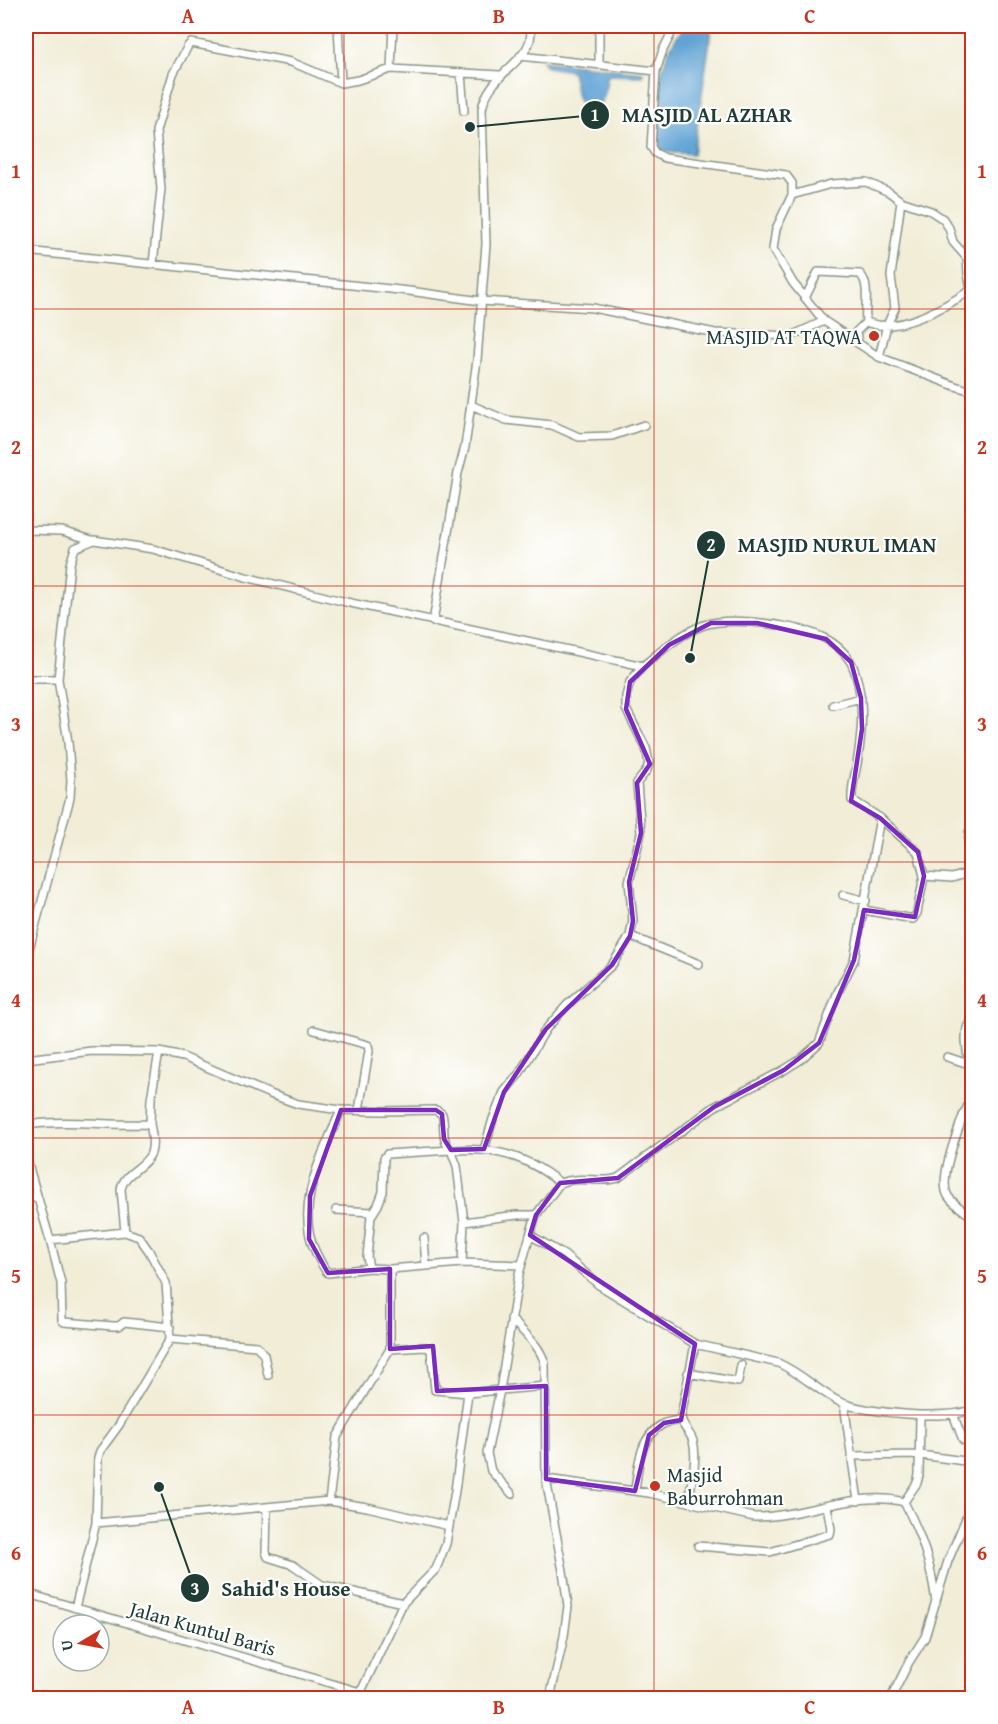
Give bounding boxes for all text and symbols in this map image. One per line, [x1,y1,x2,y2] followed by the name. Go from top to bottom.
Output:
[182,1,195,30] text: A
[493,1,505,30] text: B
[804,1,816,30] text: C
[580,95,804,134] callout: MASJID AL AZHAR
[622,99,793,130] text: MASJID AL AZHAR
[590,101,600,128] text: 1
[11,156,21,185] text: 1
[977,156,987,185] text: 1
[706,322,862,351] place label: MASJID AT TAQWA
[867,329,881,343] marker: MASJID AT TAQWA
[11,432,21,461] text: 2
[977,432,987,461] text: 2
[696,525,949,564] callout: MASJID NURUL IMAN
[738,529,936,560] text: MASJID NURUL IMAN
[706,531,716,558] text: 2
[11,709,21,738] text: 3
[977,709,987,738] text: 3
[11,985,21,1014] text: 4
[977,985,987,1014] text: 4
[11,1261,21,1290] text: 5
[977,1261,987,1290] text: 5
[667,1460,784,1512] place label: Masjid Baburrohman
[648,1479,662,1493] marker: Masjid Baburrohman
[11,1538,21,1567] text: 6
[977,1538,987,1567] text: 6
[180,1569,363,1608] callout: Sahid's House
[221,1573,351,1604] text: Sahid's House
[190,1575,200,1602] text: 3
[124,1592,280,1663] street label: Jalan Kuntul Baris
[51,1613,111,1673] north arrow
[53,1638,79,1653] text: U
[182,1692,195,1721] text: A
[493,1692,505,1721] text: B
[804,1692,816,1721] text: C

